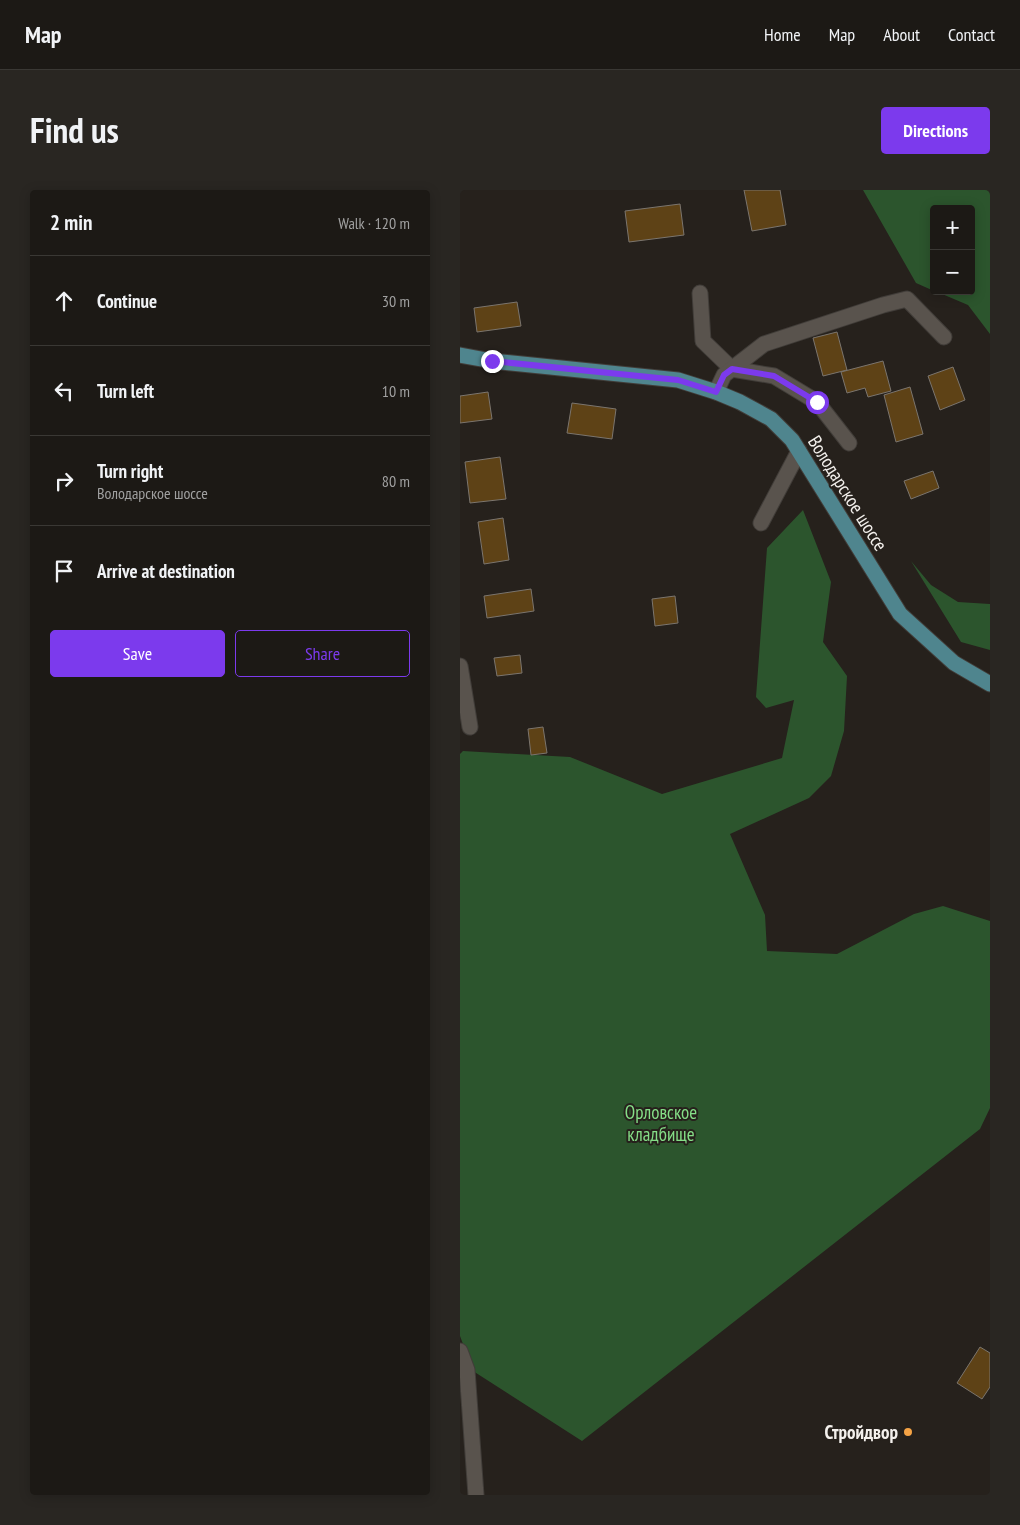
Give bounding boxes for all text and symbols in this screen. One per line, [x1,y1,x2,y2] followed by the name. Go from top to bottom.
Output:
[25,19,62,50] text: Map
[764,23,801,46] text: Home
[829,23,855,46] text: Map
[883,23,920,46] text: About
[948,23,995,46] text: Contact
[30,107,119,153] text: Find us
[881,107,990,154] button: Directions
[930,205,975,295] map controls
[930,205,975,250] button: +
[50,209,92,236] text: 2 min
[338,213,410,233] text: Walk · 120 m
[930,250,975,295] button: −
[50,287,78,315] icon: ahead
[97,289,157,313] text: Continue
[382,291,410,311] text: 30 m
[481,350,504,373] route end
[50,377,78,405] icon: left
[97,379,154,403] text: Turn left
[382,381,410,401] text: 10 m
[806,391,829,414] route start
[803,431,893,555] street label: Володарское шоссе
[97,459,163,483] text: Turn right
[50,467,78,495] icon: right
[382,471,410,491] text: 80 m
[97,483,208,503] text: Володарское шоссе
[50,557,78,585] icon: arrive
[97,559,235,583] text: Arrive at destination
[50,630,225,677] button: Save
[235,630,410,677] button: Share
[625,1100,697,1146] park label: Орловское кладбище
[824,1420,899,1444] place label: Стройдвор
[902,1426,914,1438] marker: Стройдвор

